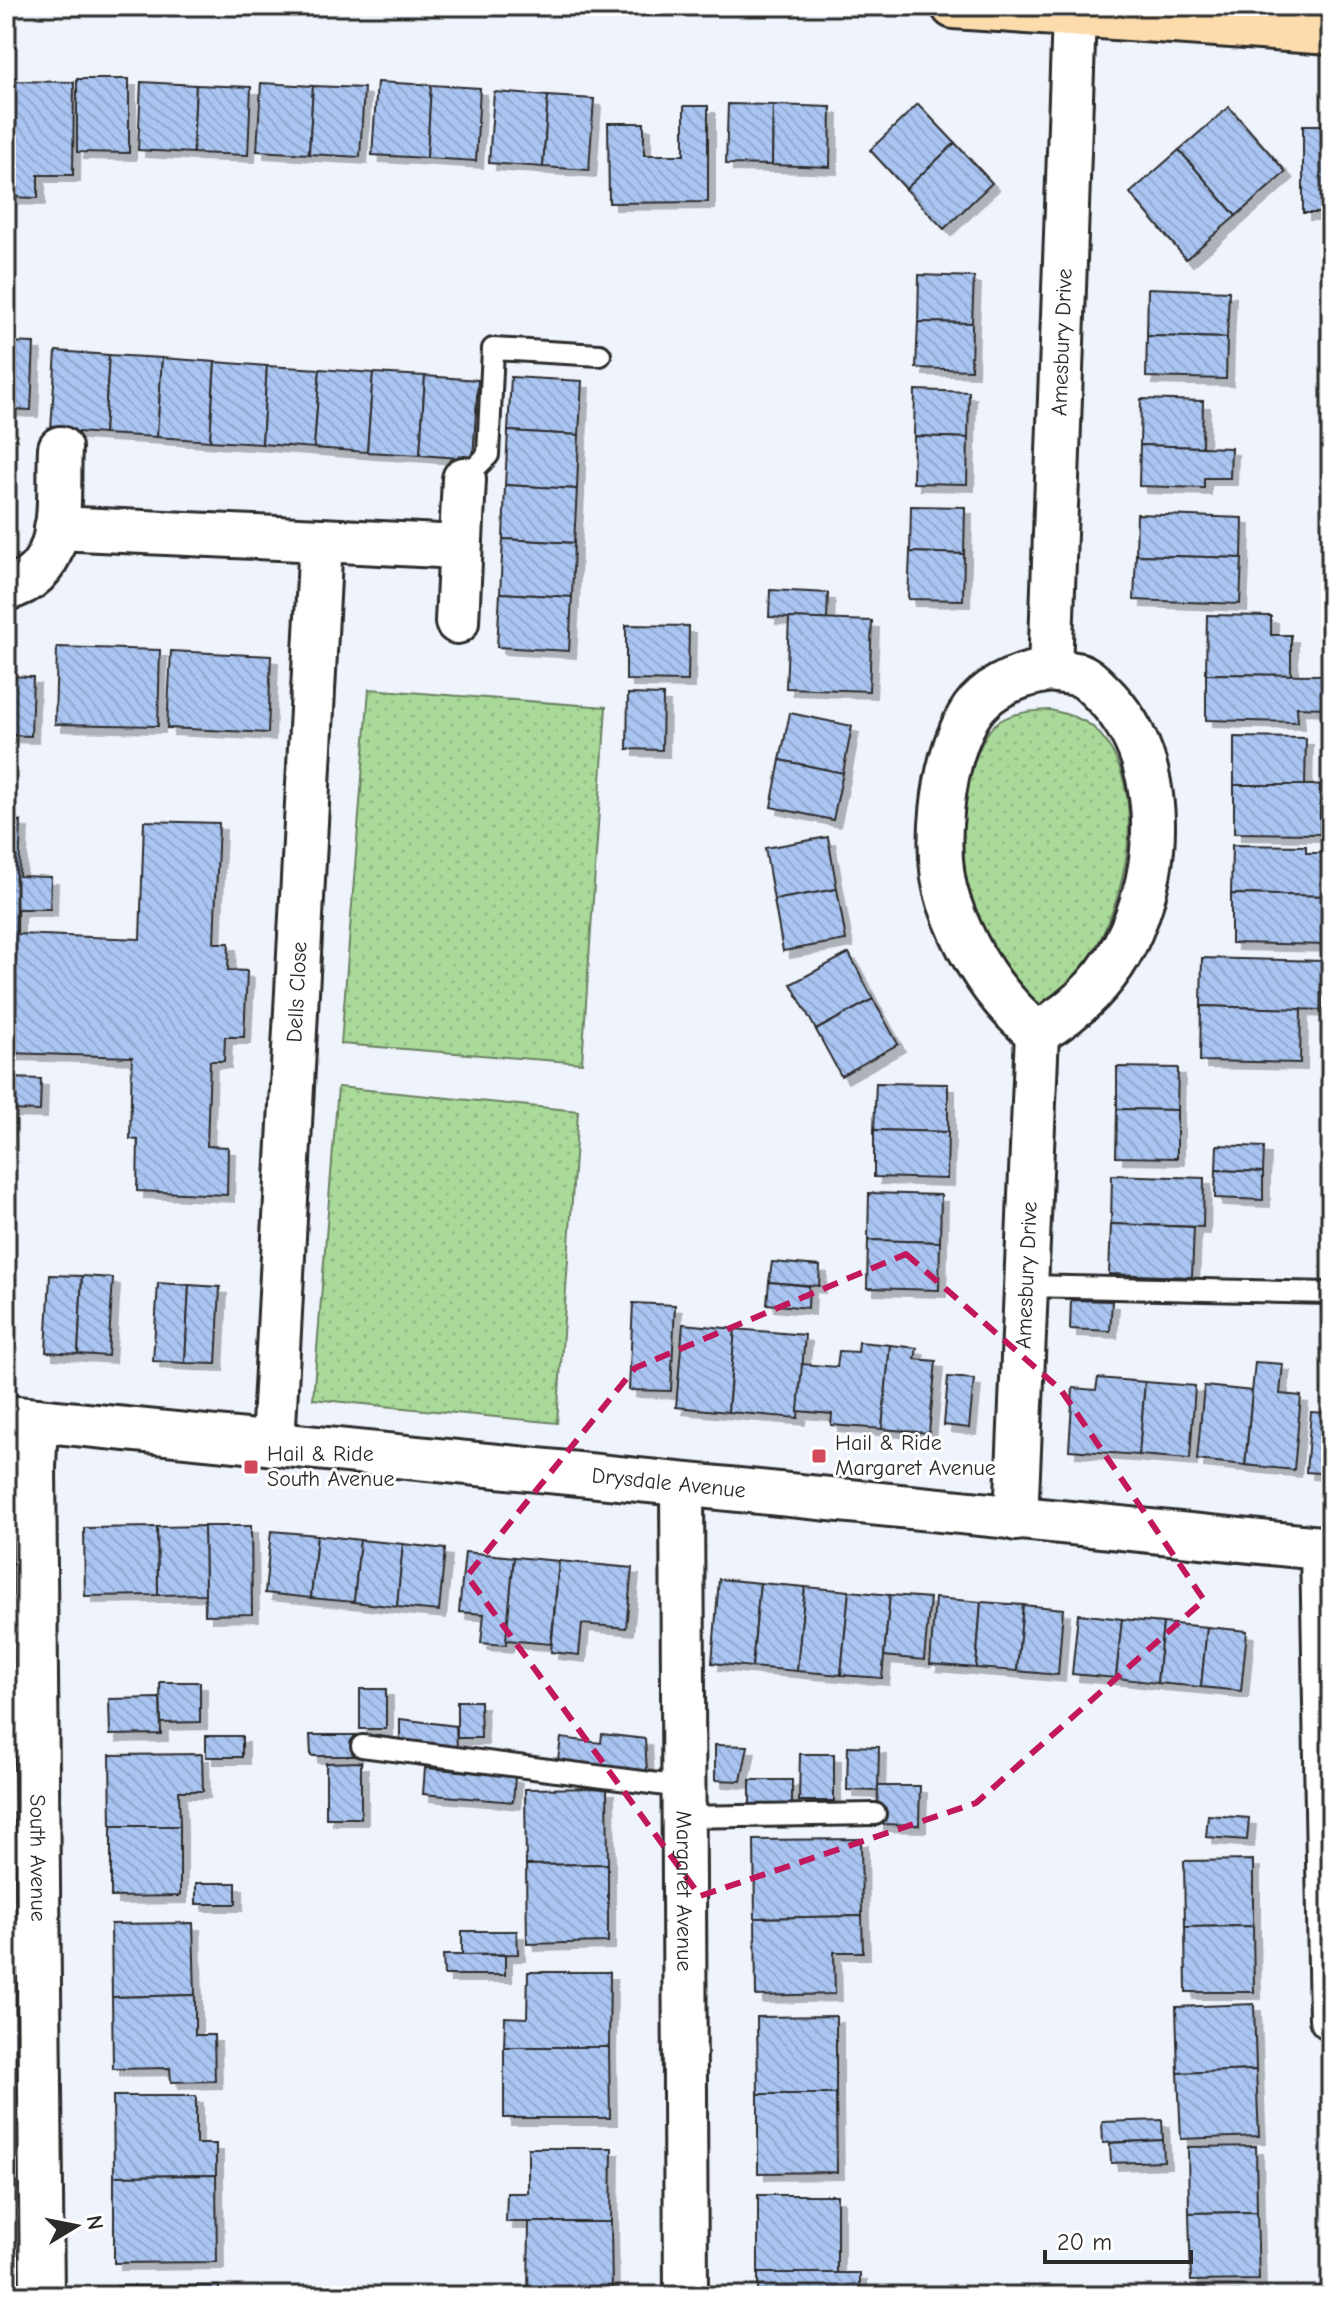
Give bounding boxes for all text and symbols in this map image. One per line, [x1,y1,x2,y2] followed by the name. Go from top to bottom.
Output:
[1046,268,1078,416] street label: Amesbury Drive
[281,941,313,1043] street label: Dells Close
[1010,1201,1043,1349] street label: Amesbury Drive
[835,1430,996,1481] place label: Hail & Ride Margaret Avenue
[267,1441,394,1492] place label: Hail & Ride South Avenue
[810,1447,828,1465] marker: Hail & Ride Margaret Avenue
[242,1458,260,1476] marker: Hail & Ride South Avenue
[590,1462,747,1504] street label: Drysdale Avenue
[24,1794,51,1922] street label: South Avenue
[671,1810,697,1972] street label: Margaret Avenue
[36,2186,116,2266] north arrow
[81,2213,109,2232] text: N
[1045,2214,1191,2264] scale bar
[1057,2228,1112,2256] text: 20 m

